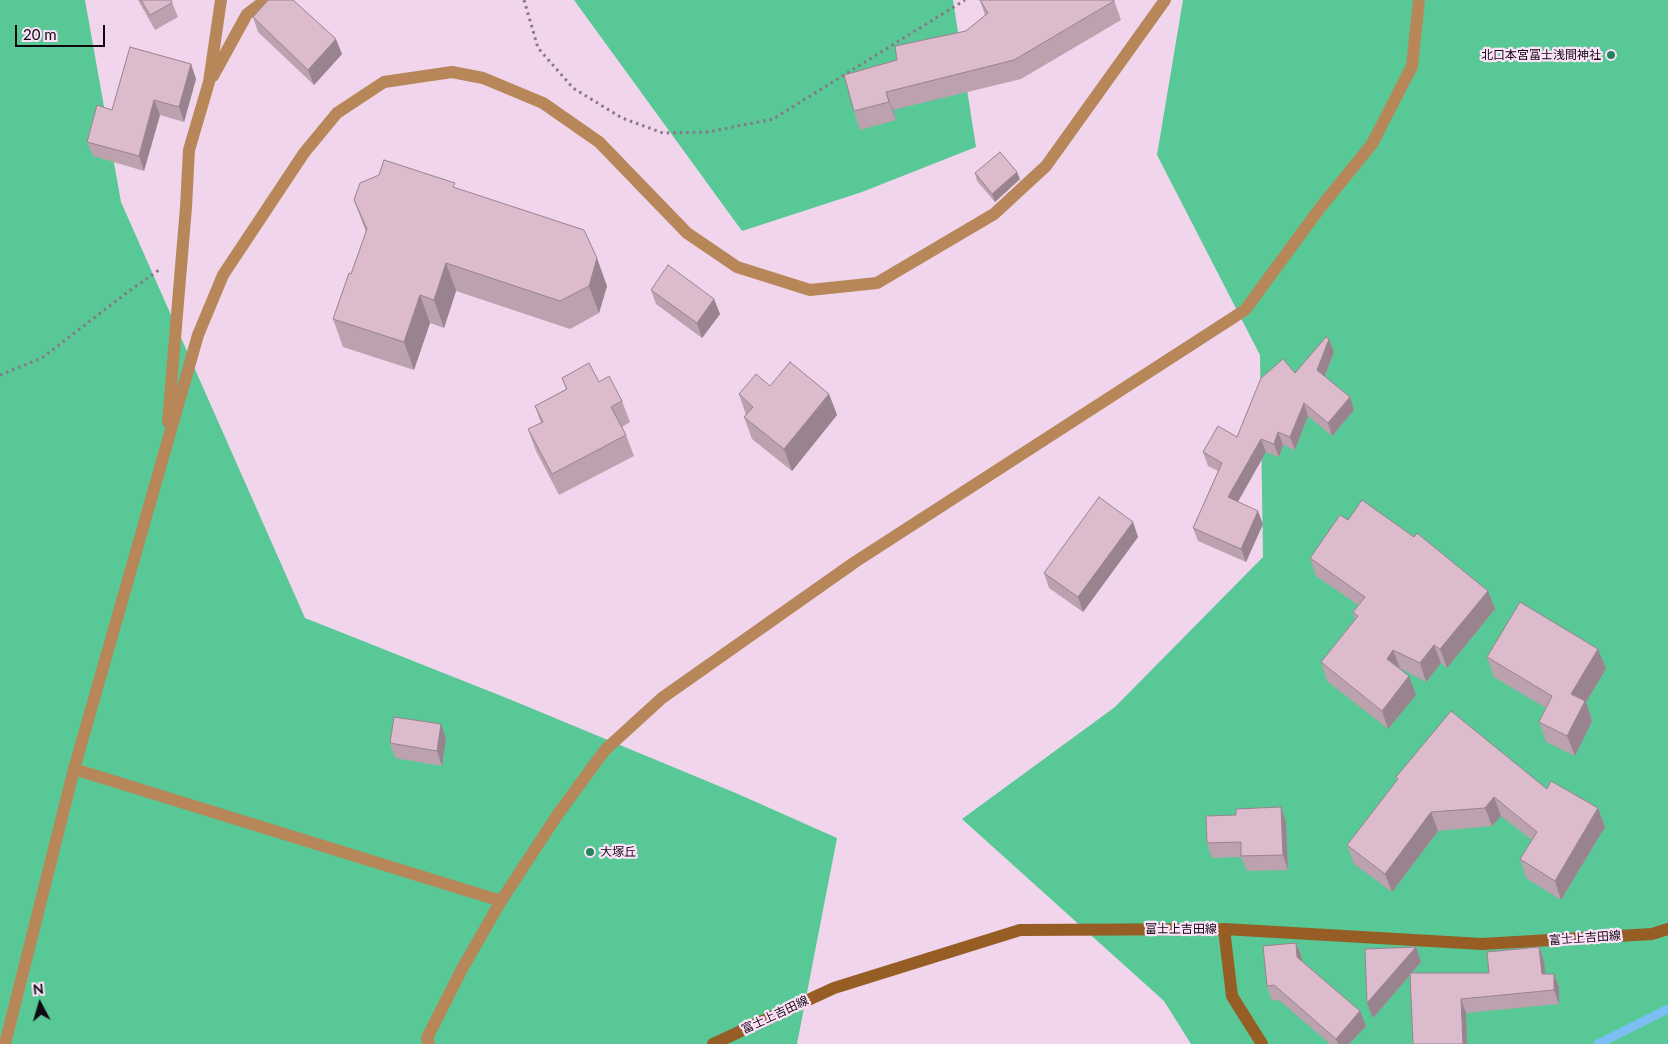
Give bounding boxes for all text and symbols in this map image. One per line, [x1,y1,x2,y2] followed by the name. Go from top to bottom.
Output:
[18,15,108,47] scale bar
[23,25,57,43] text: 20 m
[1481,48,1601,62] place label: 北口本宮冨士浅間神社
[1605,49,1617,61] marker: 北口本宮冨士浅間神社
[600,845,636,859] place label: 大塚丘
[584,846,596,858] marker: 大塚丘
[1145,922,1217,936] street label: 富士上吉田線
[1549,928,1621,948] street label: 富士上吉田線
[15,979,65,1029] north arrow
[32,980,45,998] text: N
[739,993,811,1037] street label: 富士上吉田線

